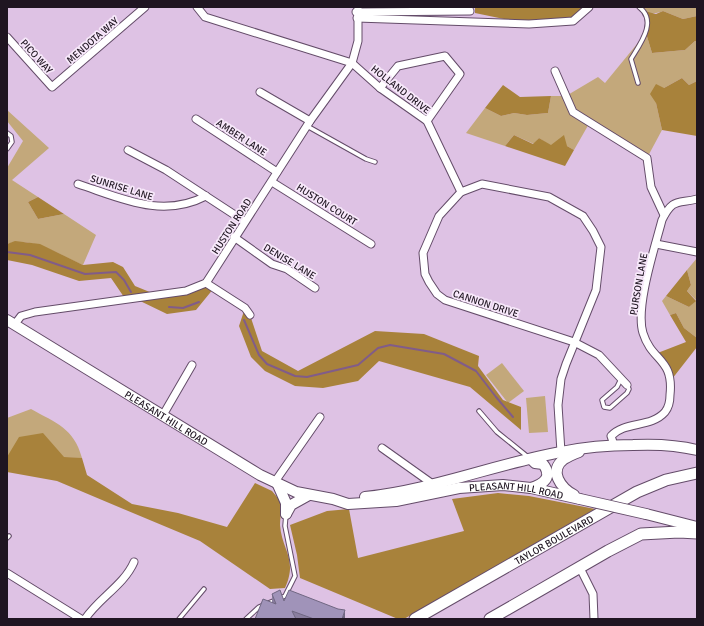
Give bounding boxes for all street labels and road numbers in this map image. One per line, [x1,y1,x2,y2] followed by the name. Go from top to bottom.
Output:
[64,15,121,67] street label: MENDOTA WAY
[18,37,55,76] street label: PICO WAY
[368,63,433,117] street label: HOLLAND DRIVE
[214,117,269,159] street label: AMBER LANE
[89,173,155,203] street label: SUNRISE LANE
[294,181,359,228] street label: HUSTON COURT
[209,197,254,257] street label: HUSTON ROAD
[261,242,318,282] street label: DENISE LANE
[628,252,650,316] street label: PURSON LANE
[451,288,520,320] street label: CANNON DRIVE
[122,389,210,449] street label: PLEASANT HILL ROAD
[469,480,564,502] street label: PLEASANT HILL ROAD
[513,513,596,568] street label: TAYLOR BOULEVARD

